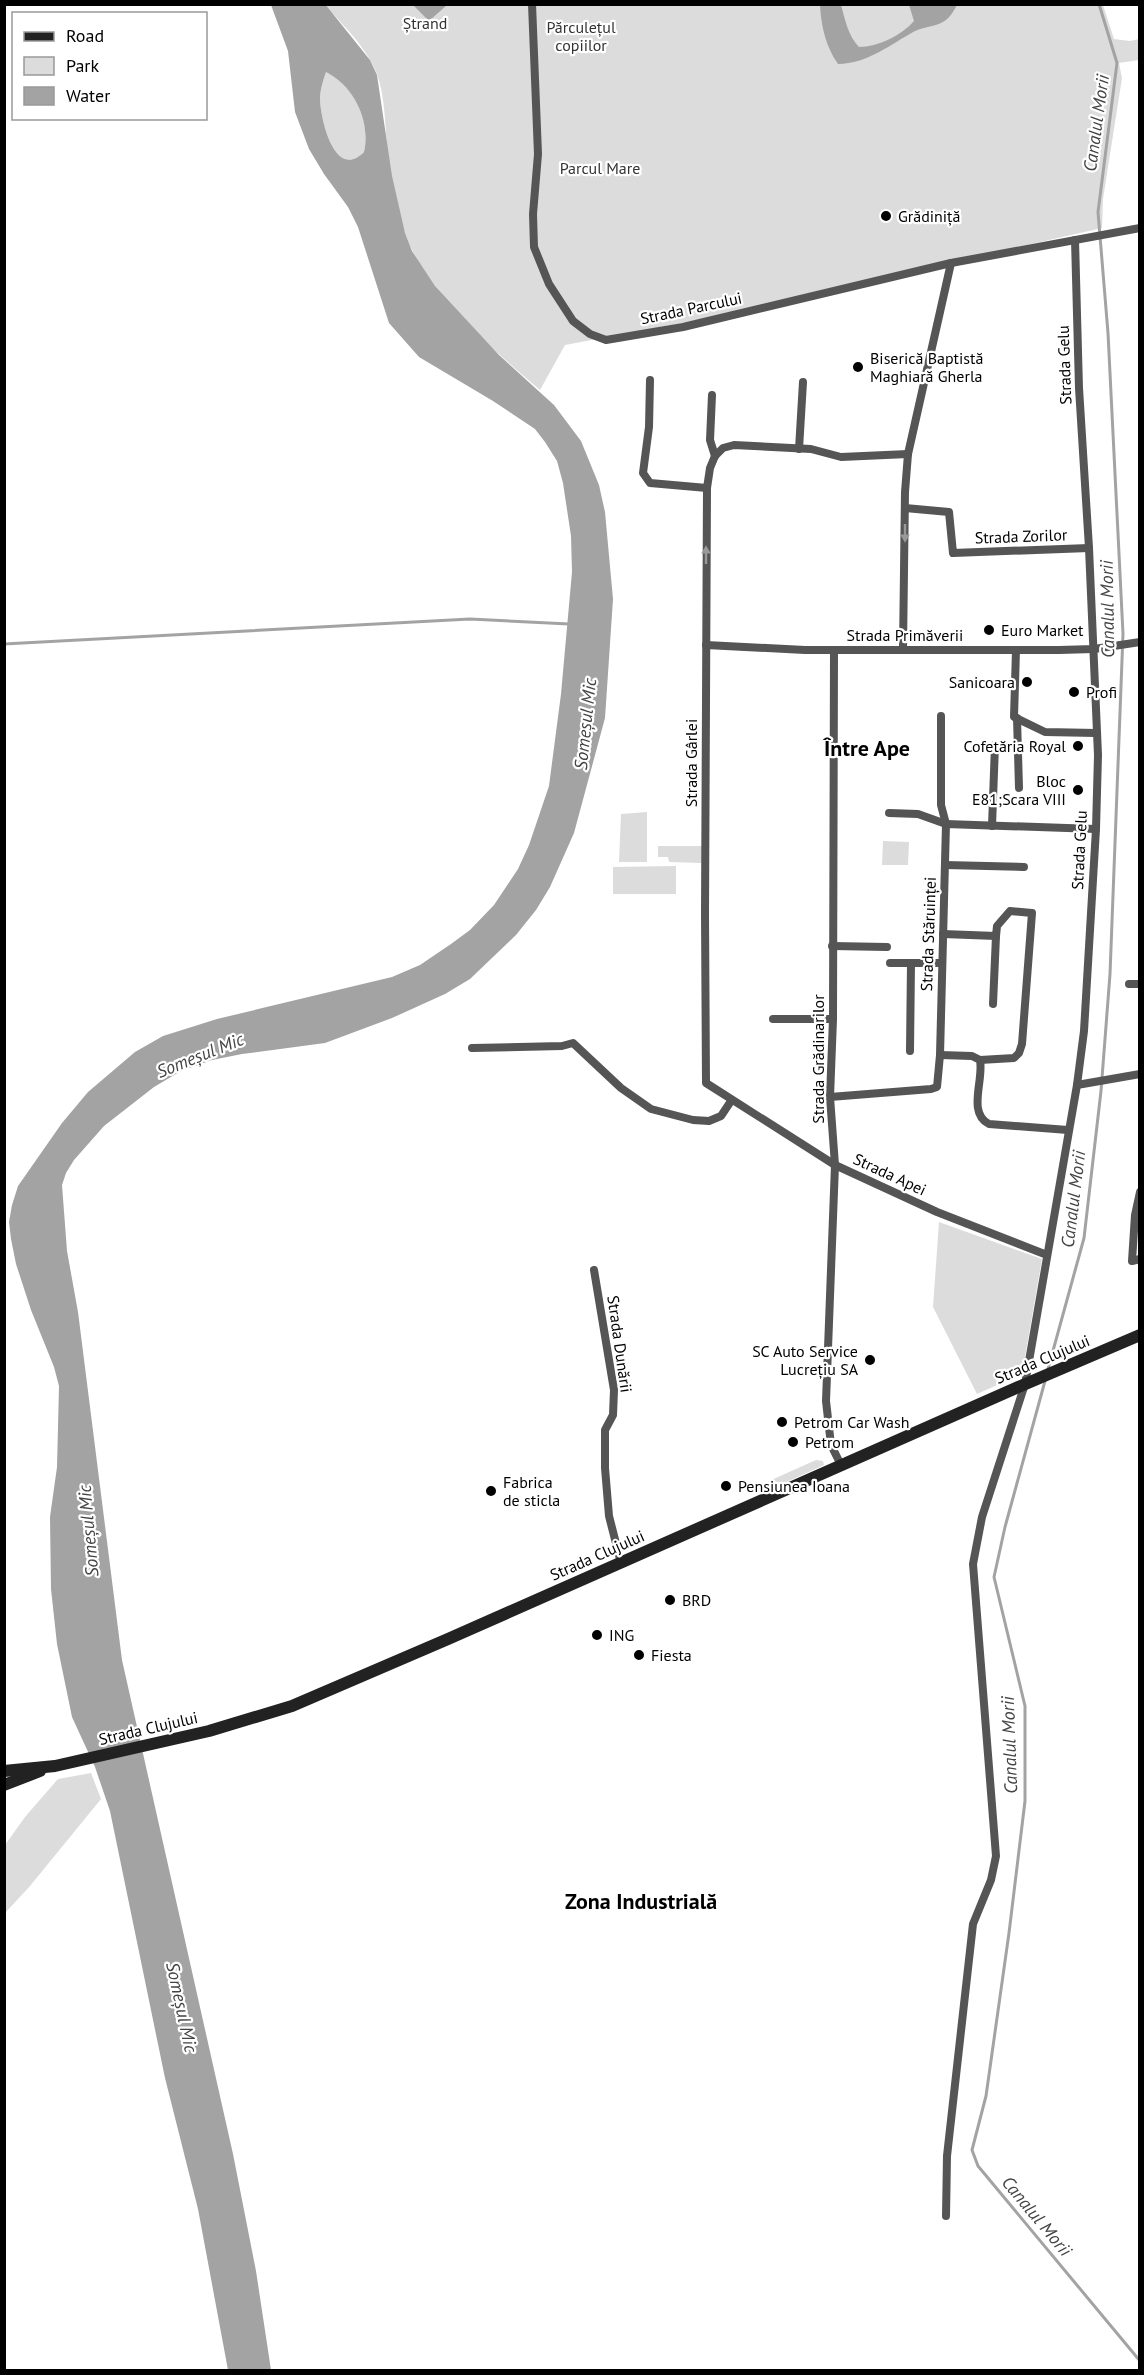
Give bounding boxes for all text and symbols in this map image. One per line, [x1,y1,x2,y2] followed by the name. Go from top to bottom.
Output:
[12,12,207,120] legend
[403,13,447,33] park label: Ștrand
[546,17,616,55] park label: Părculețul copiilor
[66,24,104,47] text: Road
[66,54,99,77] text: Park
[1078,72,1114,173] water label: Canalul Morii
[66,84,110,107] text: Water
[560,158,640,178] park label: Parcul Mare
[898,206,960,226] place label: Grădiniță
[879,209,893,223] marker: Grădiniță
[638,287,744,329] street label: Strada Parcului
[1053,325,1075,405] street label: Strada Gelu
[870,348,983,386] place label: Biserică Baptistă Maghiară Gherla
[851,360,865,374] marker: Biserică Baptistă Maghiară Gherla
[900,523,910,542] one-way arrow
[974,524,1068,548] street label: Strada Zorilor
[701,546,711,565] one-way arrow
[1095,559,1119,658] water label: Canalul Morii
[1001,620,1084,640] place label: Euro Market
[982,623,996,637] marker: Euro Market
[847,625,963,645] street label: Strada Primăverii
[949,672,1015,692] place label: Sanicoara
[1020,675,1034,689] marker: Sanicoara
[569,677,601,771] water label: Someșul Mic
[1086,682,1117,702] place label: Profi
[1067,685,1081,699] marker: Profi
[681,719,701,807] street label: Strada Gârlei
[823,734,910,762] district label: Între Ape
[963,736,1066,756] place label: Cofetăria Royal
[1071,739,1085,753] marker: Cofetăria Royal
[972,771,1066,809] place label: Bloc E81;Scara VIII
[1071,783,1085,797] marker: Bloc E81;Scara VIII
[1067,810,1091,890] street label: Strada Gelu
[916,876,940,992] street label: Strada Stăruinței
[808,994,828,1124] street label: Strada Grădinarilor
[153,1027,247,1083] water label: Someșul Mic
[850,1148,930,1200] street label: Strada Apei
[1056,1148,1091,1249] water label: Canalul Morii
[603,1294,637,1394] street label: Strada Dunării
[992,1330,1092,1388] street label: Strada Clujului
[752,1341,859,1379] place label: SC Auto Service Lucrețiu SA
[863,1353,877,1367] marker: SC Auto Service Lucrețiu SA
[794,1412,909,1432] place label: Petrom Car Wash
[775,1415,789,1429] marker: Petrom Car Wash
[805,1432,854,1452] place label: Petrom
[786,1435,800,1449] marker: Petrom
[503,1472,560,1510] place label: Fabrica de sticla
[738,1476,850,1496] place label: Pensiunea Ioana
[719,1479,733,1493] marker: Pensiunea Ioana
[72,1484,103,1578] water label: Someșul Mic
[484,1484,498,1498] marker: Fabrica de sticla
[547,1525,647,1585] street label: Strada Clujului
[682,1590,711,1610] place label: BRD
[663,1593,677,1607] marker: BRD
[609,1625,634,1645] place label: ING
[590,1628,604,1642] marker: ING
[651,1645,692,1665] place label: Fiesta
[632,1648,646,1662] marker: Fiesta
[996,1695,1022,1794] water label: Canalul Morii
[97,1707,199,1749] street label: Strada Clujului
[565,1887,717,1915] district label: Zona Industrială
[161,1960,203,2055] water label: Someșul Mic
[997,2171,1078,2262] water label: Canalul Morii

